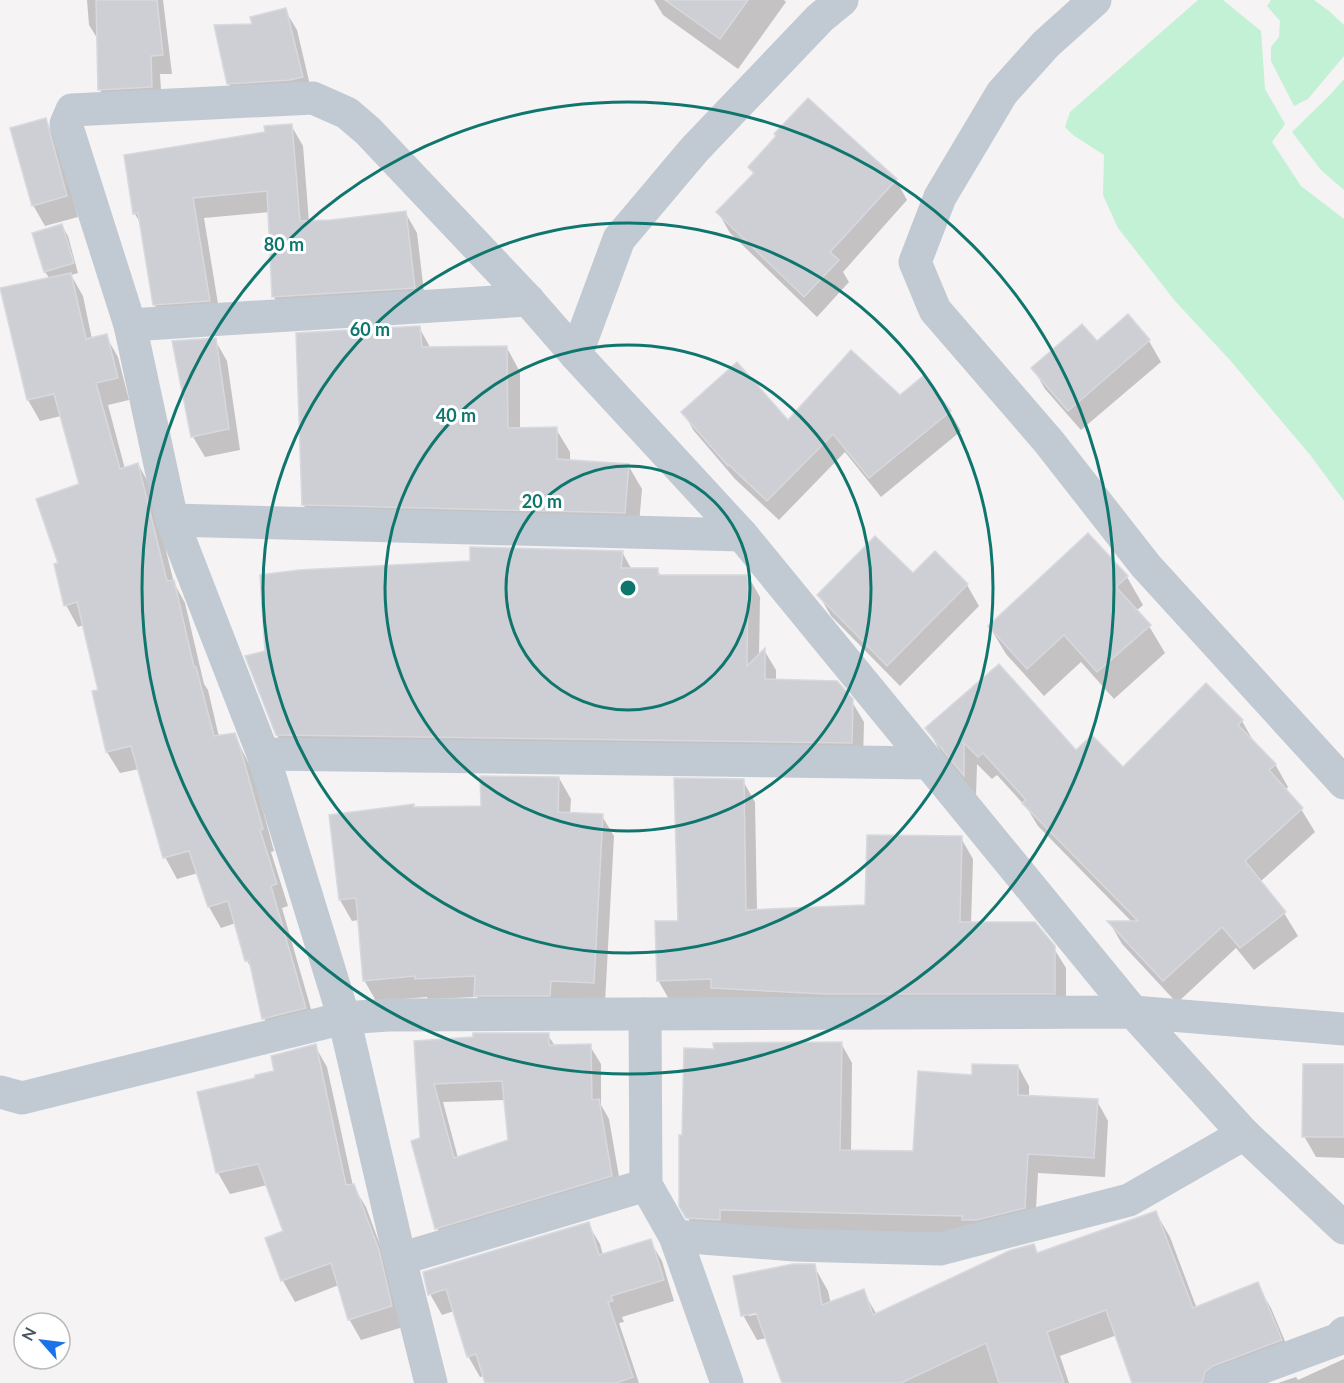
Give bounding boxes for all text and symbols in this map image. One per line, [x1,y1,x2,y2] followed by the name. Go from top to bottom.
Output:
[264,233,304,255] text: 80 m
[350,318,390,340] text: 60 m
[436,404,476,426] text: 40 m
[522,490,562,512] text: 20 m
[618,578,638,598] centre of rings
[12,1311,72,1371] north arrow
[17,1324,40,1344] text: N

